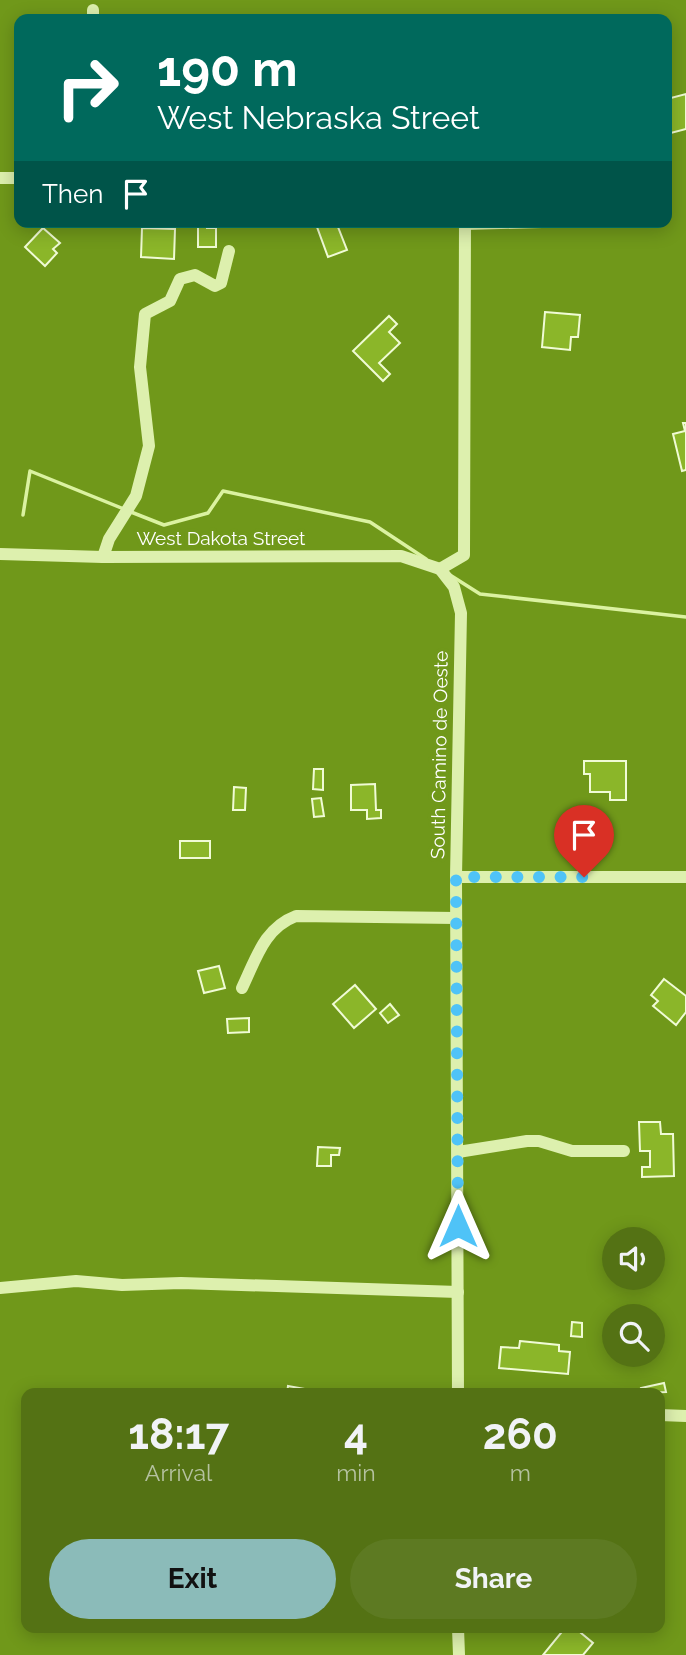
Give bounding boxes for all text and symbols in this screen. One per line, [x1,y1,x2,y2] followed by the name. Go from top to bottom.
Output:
[157,40,298,97] text: 190 m
[42,42,133,133] icon: right
[157,99,480,136] text: West Nebraska Street
[117,175,155,213] icon: arrive
[42,179,103,209] text: Then
[137,527,306,549] street label: West Dakota Street
[426,651,452,859] street label: South Camino de Oeste
[554,805,614,877] pin
[565,816,603,854] icon: arrive
[421,1189,495,1263] position arrow
[602,1227,665,1367] map controls
[602,1227,665,1290] button: sound
[602,1304,665,1367] button: search
[128,1410,229,1459] text: 18:17
[344,1410,368,1459] text: 4
[483,1410,558,1459] text: 260
[145,1459,212,1486] text: Arrival
[336,1459,376,1486] text: min
[510,1459,531,1486] text: m
[49,1539,336,1619] button: Exit
[350,1539,637,1619] button: Share

